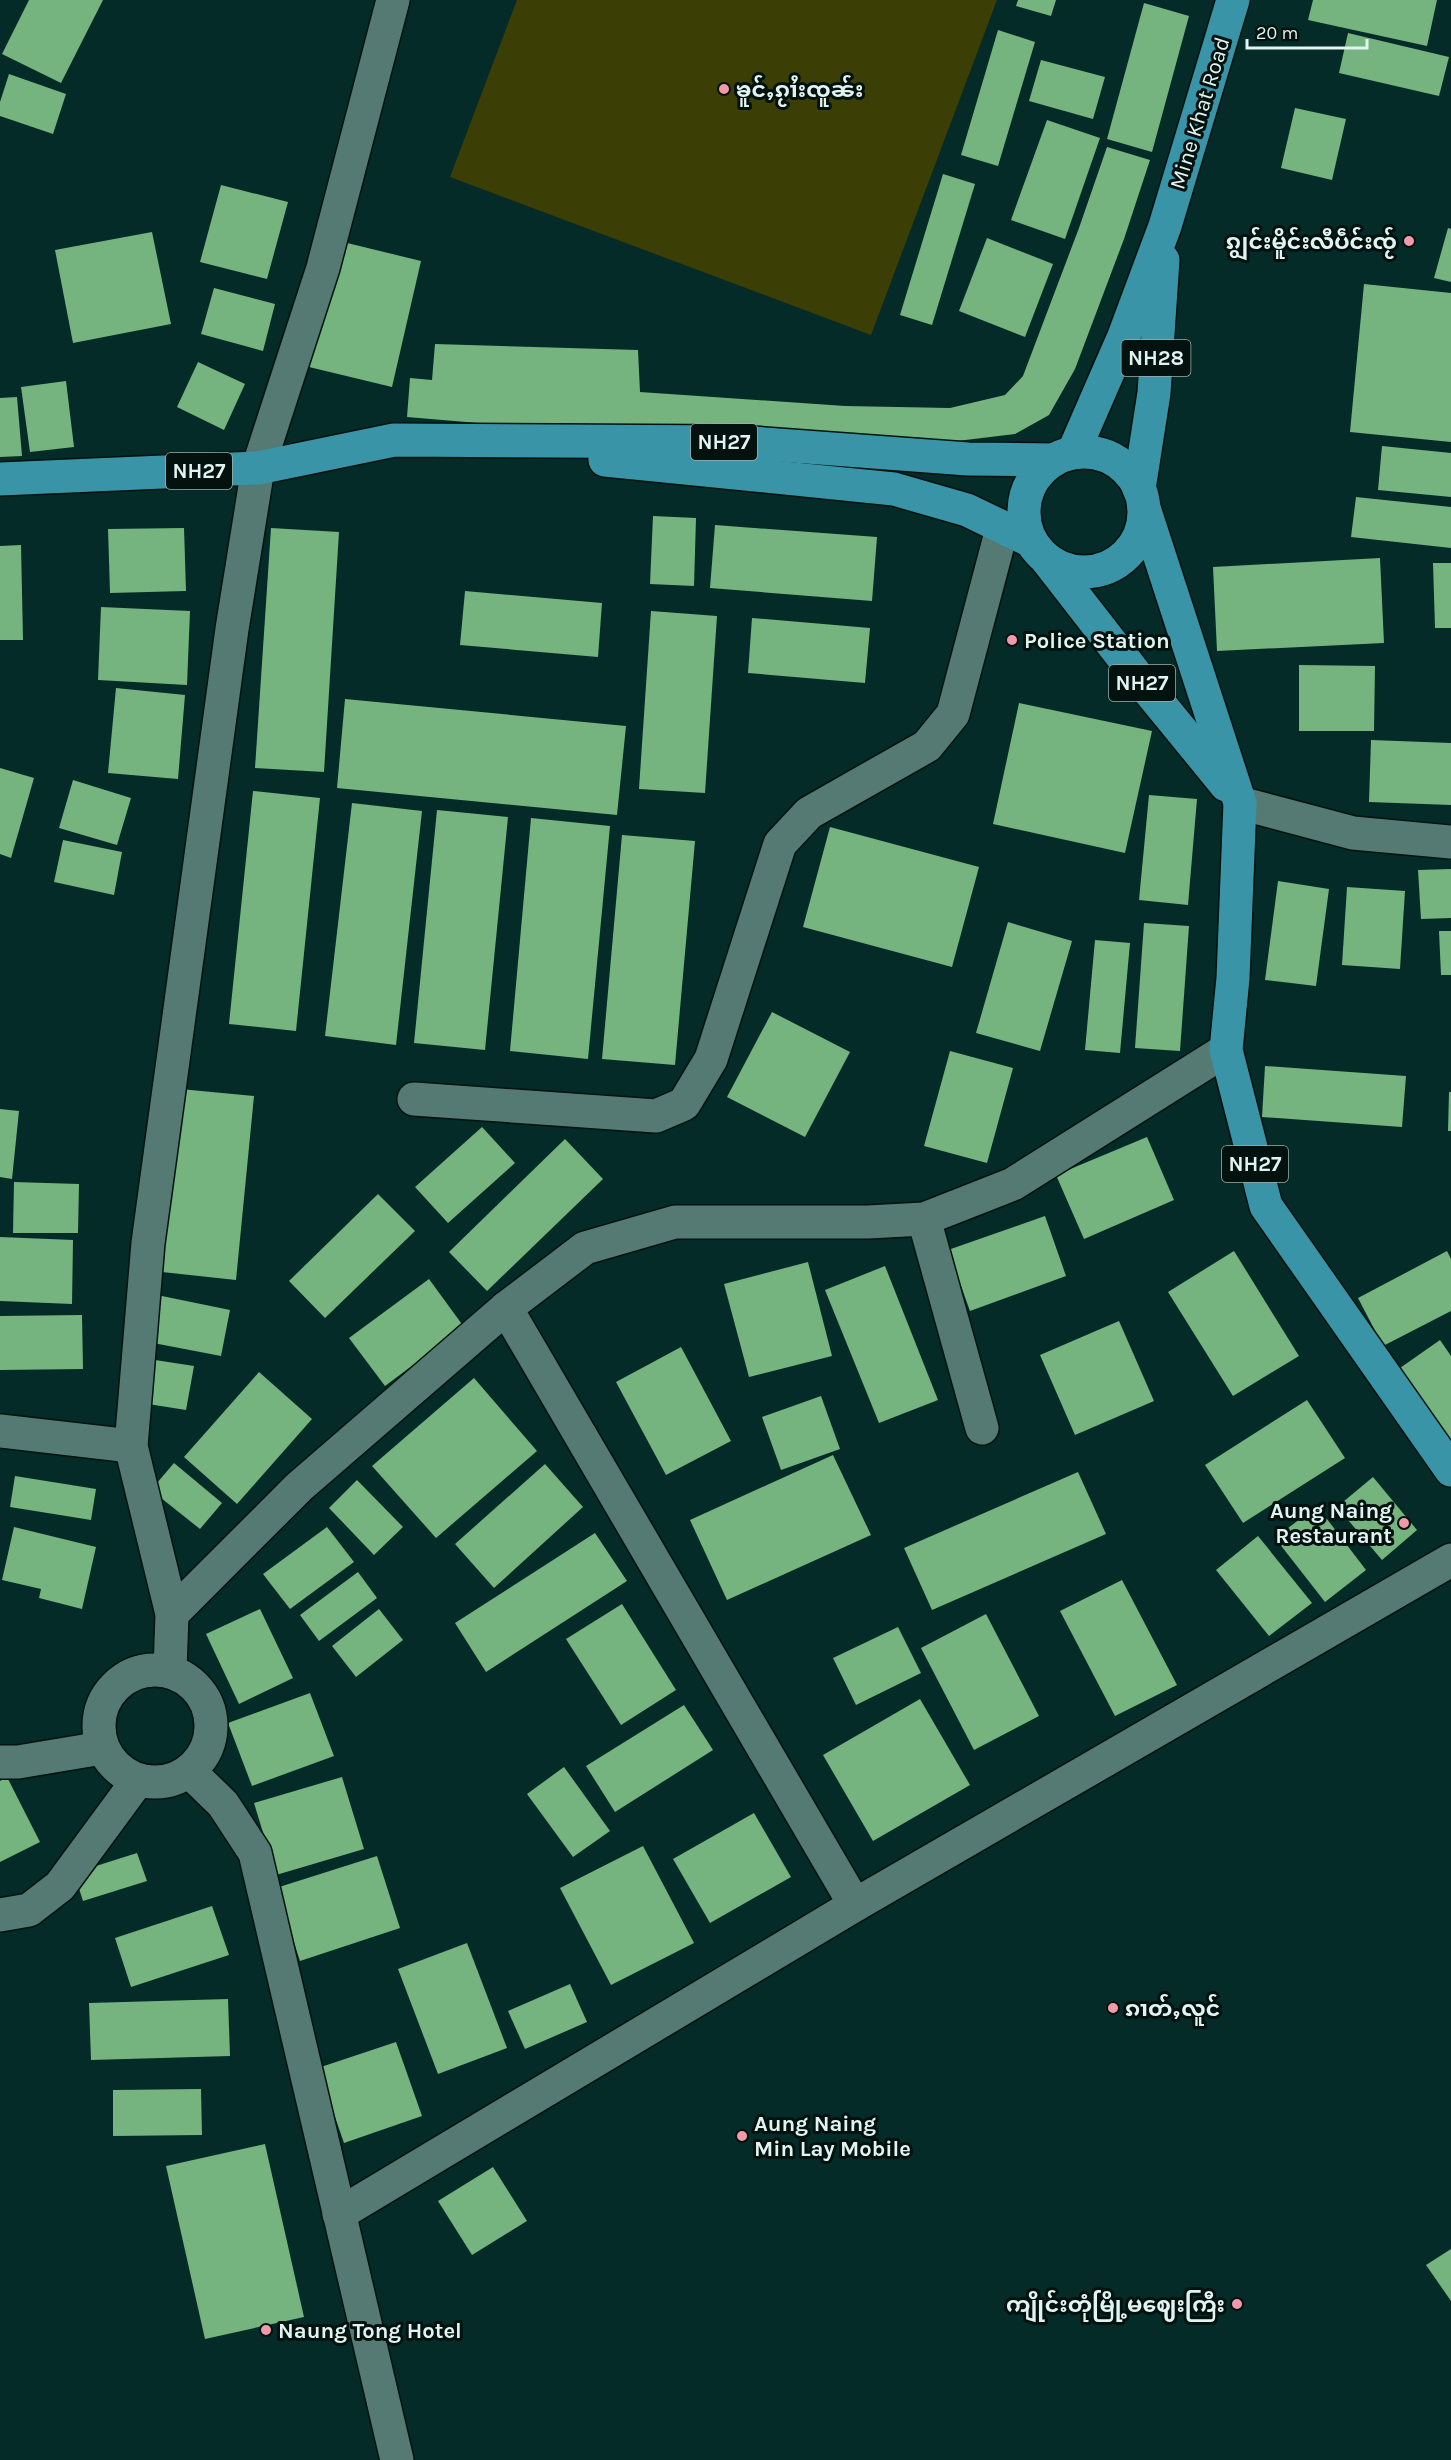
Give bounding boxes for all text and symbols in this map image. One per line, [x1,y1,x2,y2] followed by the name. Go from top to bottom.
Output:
[1247,12,1367,50] scale bar
[1256,22,1298,44] text: 20 m
[1164,34,1235,193] street label: Mine Khat Road
[736,74,863,107] place label: ၶူင်ႇၵႂၢႆးၸူၼ်း
[717,82,731,96] marker: ၶူင်ႇၵႂၢႆးၸူၼ်း
[1226,226,1397,261] place label: ၵျွင်းမိူင်းလီပဵင်းၸႂ်
[1402,234,1416,248] marker: ၵျွင်းမိူင်းလီပဵင်းၸႂ်
[1122,340,1190,376] road number: NH28
[691,424,757,460] road number: NH27
[166,453,232,489] road number: NH27
[1024,628,1170,654] place label: Police Station
[1005,633,1019,647] marker: Police Station
[1109,665,1175,701] road number: NH27
[1222,1146,1288,1182] road number: NH27
[1270,1498,1392,1549] place label: Aung Naing Restaurant
[1397,1516,1411,1530] marker: Aung Naing Restaurant
[1125,1993,1220,2026] place label: ၵၢတ်ႇလူင်
[1106,2001,1120,2015] marker: ၵၢတ်ႇလူင်
[754,2111,911,2162] place label: Aung Naing Min Lay Mobile
[735,2129,749,2143] marker: Aung Naing Min Lay Mobile
[1006,2289,1225,2323] place label: ကျိုင်းတုံမြို့မ‌ဈေးကြီး
[1230,2297,1244,2311] marker: ကျိုင်းတုံမြို့မ‌ဈေးကြီး
[278,2318,462,2344] place label: Naung Tong Hotel
[259,2323,273,2337] marker: Naung Tong Hotel

